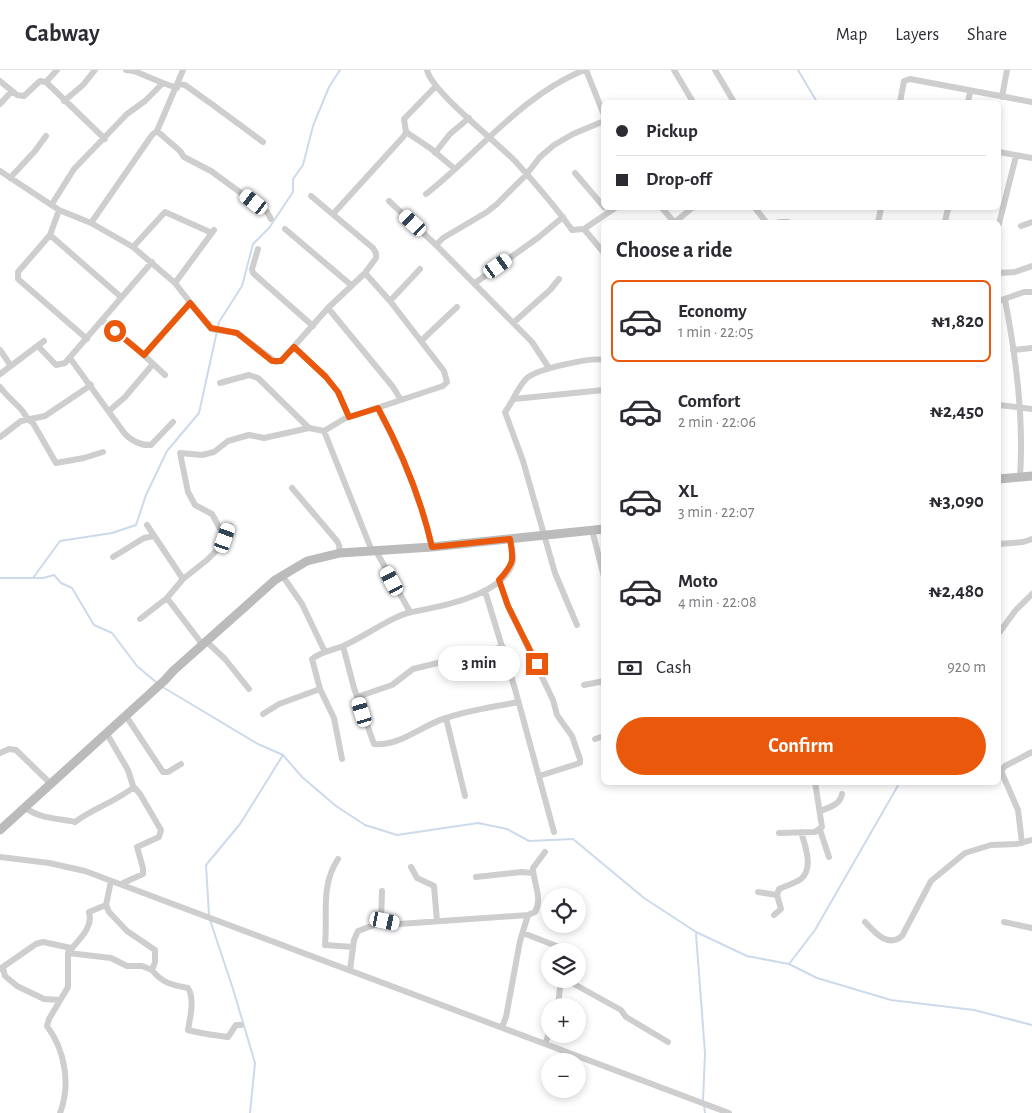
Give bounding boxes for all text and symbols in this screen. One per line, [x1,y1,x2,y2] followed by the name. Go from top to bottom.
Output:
[25,22,100,46] text: Cabway
[836,26,867,44] text: Map
[895,26,939,44] text: Layers
[967,26,1007,44] text: Share
[646,122,698,141] text: Pickup
[646,170,711,189] text: Drop-off
[237,187,270,217] car
[396,207,429,239] car
[616,239,732,261] text: Choose a ride
[481,251,514,281] car
[618,299,663,344] icon: car
[678,302,747,321] text: Economy
[931,312,984,331] text: ₦1,820
[104,320,126,342] route start
[678,324,753,340] text: 1 min · 22:05
[618,389,663,434] icon: car
[678,392,740,411] text: Comfort
[930,402,984,421] text: ₦2,450
[678,414,756,430] text: 2 min · 22:06
[618,479,663,524] icon: car
[678,482,698,501] text: XL
[929,492,984,511] text: ₦3,090
[678,504,754,520] text: 3 min · 22:07
[213,521,236,555] car
[378,564,405,598] car
[618,569,663,614] icon: car
[678,572,718,591] text: Moto
[928,582,984,601] text: ₦2,480
[678,594,756,610] text: 4 min · 22:08
[437,646,520,682] callout: 3 min
[526,653,548,675] route end
[616,654,644,682] icon: cash
[462,655,496,671] text: 3 min
[656,658,692,677] text: Cash
[947,659,986,675] text: 920 m
[350,695,373,729] car
[616,717,986,775] button: Confirm
[541,888,586,1098] map controls
[541,888,586,933] button: locate
[368,911,401,931] car
[541,943,586,988] button: layers
[541,998,586,1043] button: +
[541,1053,586,1098] button: −

